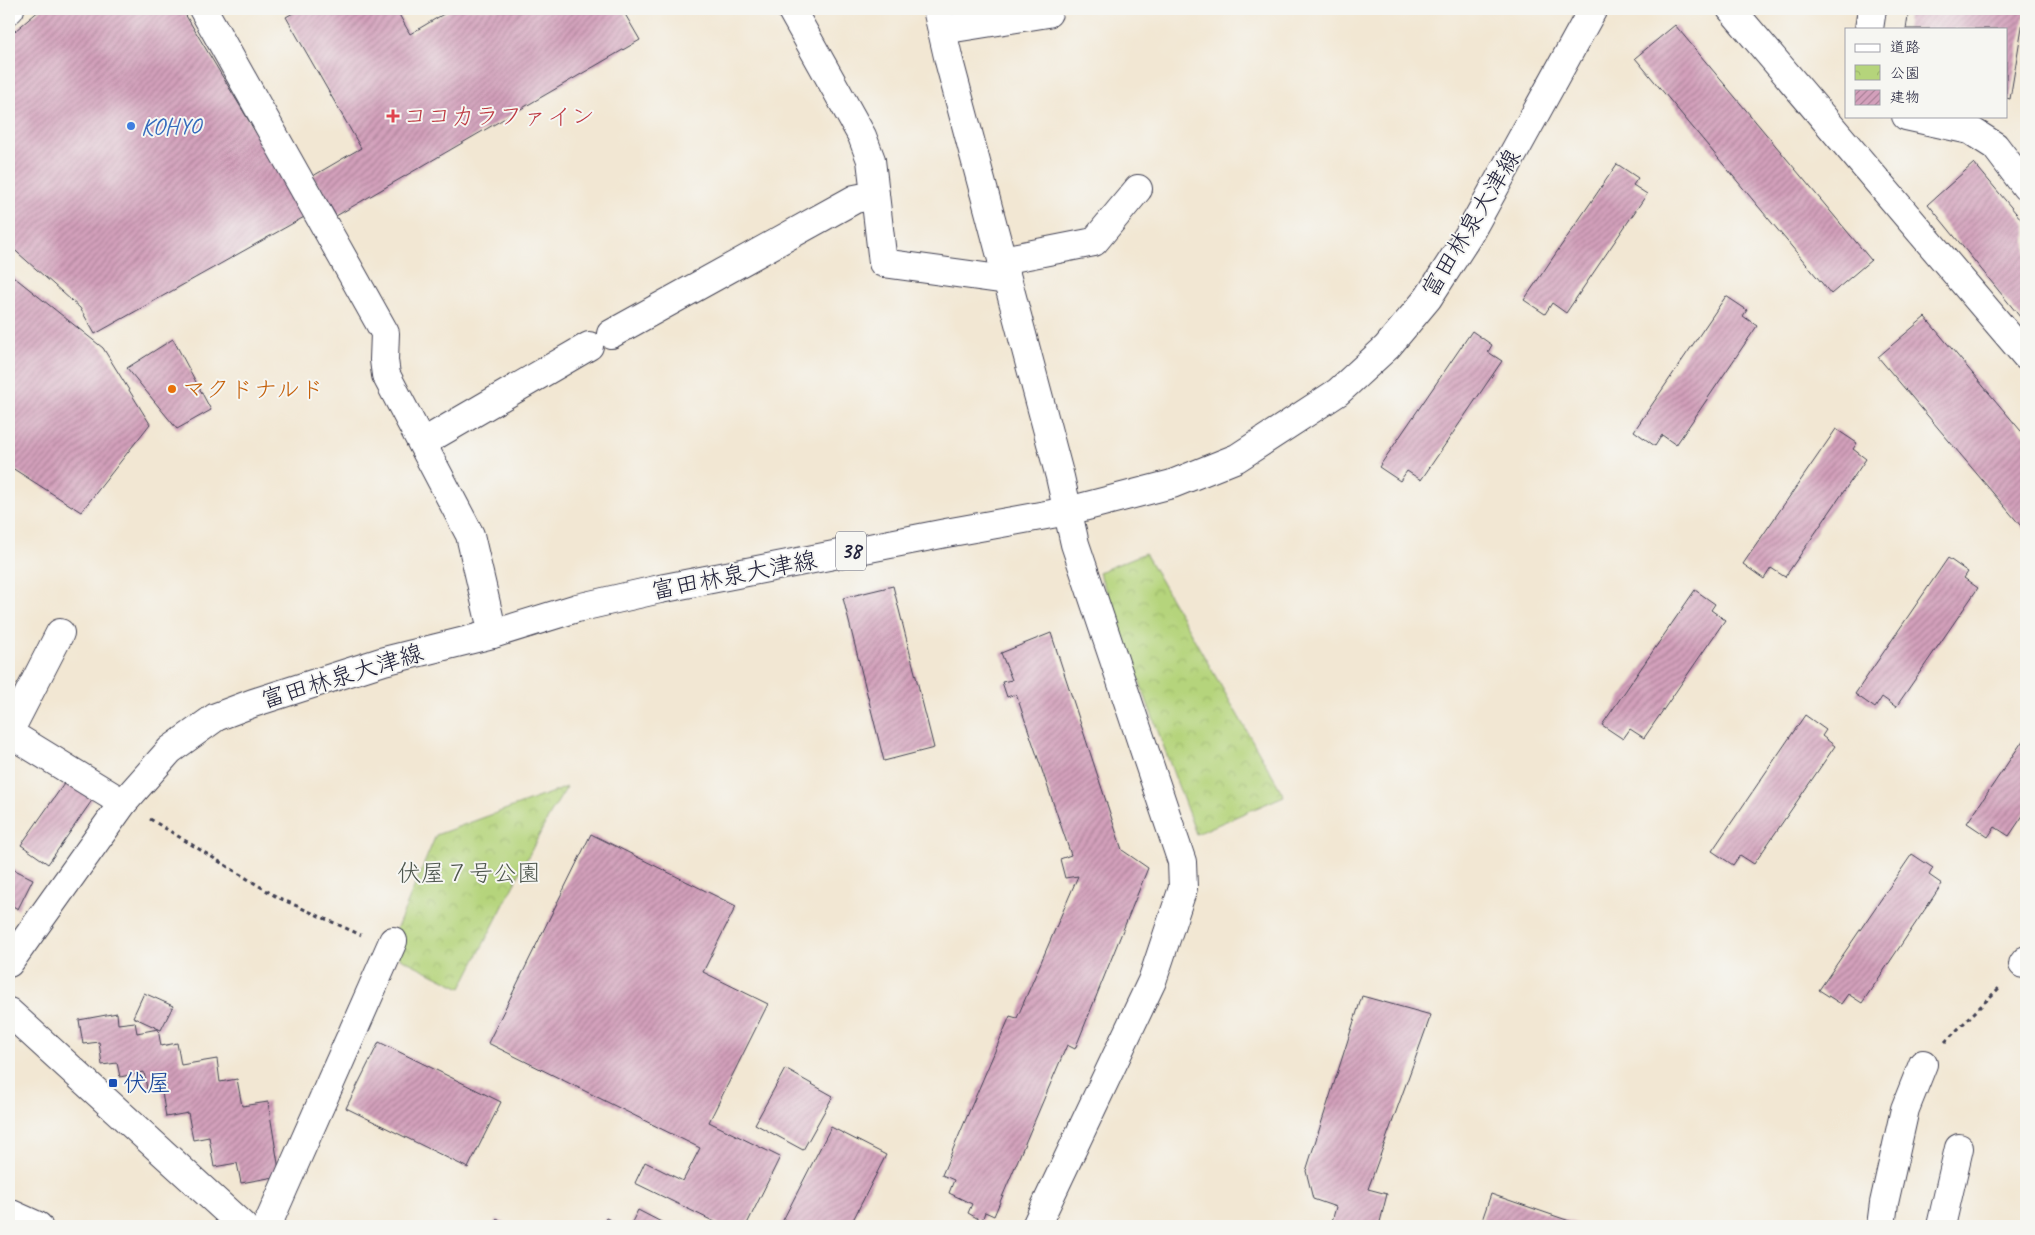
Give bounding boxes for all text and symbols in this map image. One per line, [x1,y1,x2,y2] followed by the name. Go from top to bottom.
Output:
[1845,28,2008,118] legend
[1890,38,1920,57] text: 道路
[1890,64,1920,83] text: 公園
[1890,88,1920,107] text: 建物
[403,101,595,131] place label: ココカラファイン
[387,110,399,122] marker: ココカラファイン
[141,111,203,141] place label: KOHYO
[125,120,137,132] marker: KOHYO
[1415,143,1527,303] street label: 富田林泉大津線
[182,374,324,404] place label: マクドナルド
[166,383,178,395] marker: マクドナルド
[836,532,866,570] road number: 38
[649,544,819,606] street label: 富田林泉大津線
[257,637,427,715] street label: 富田林泉大津線
[397,858,541,888] park label: 伏屋７号公園
[123,1068,171,1098] place label: 伏屋
[107,1077,119,1089] marker: 伏屋

